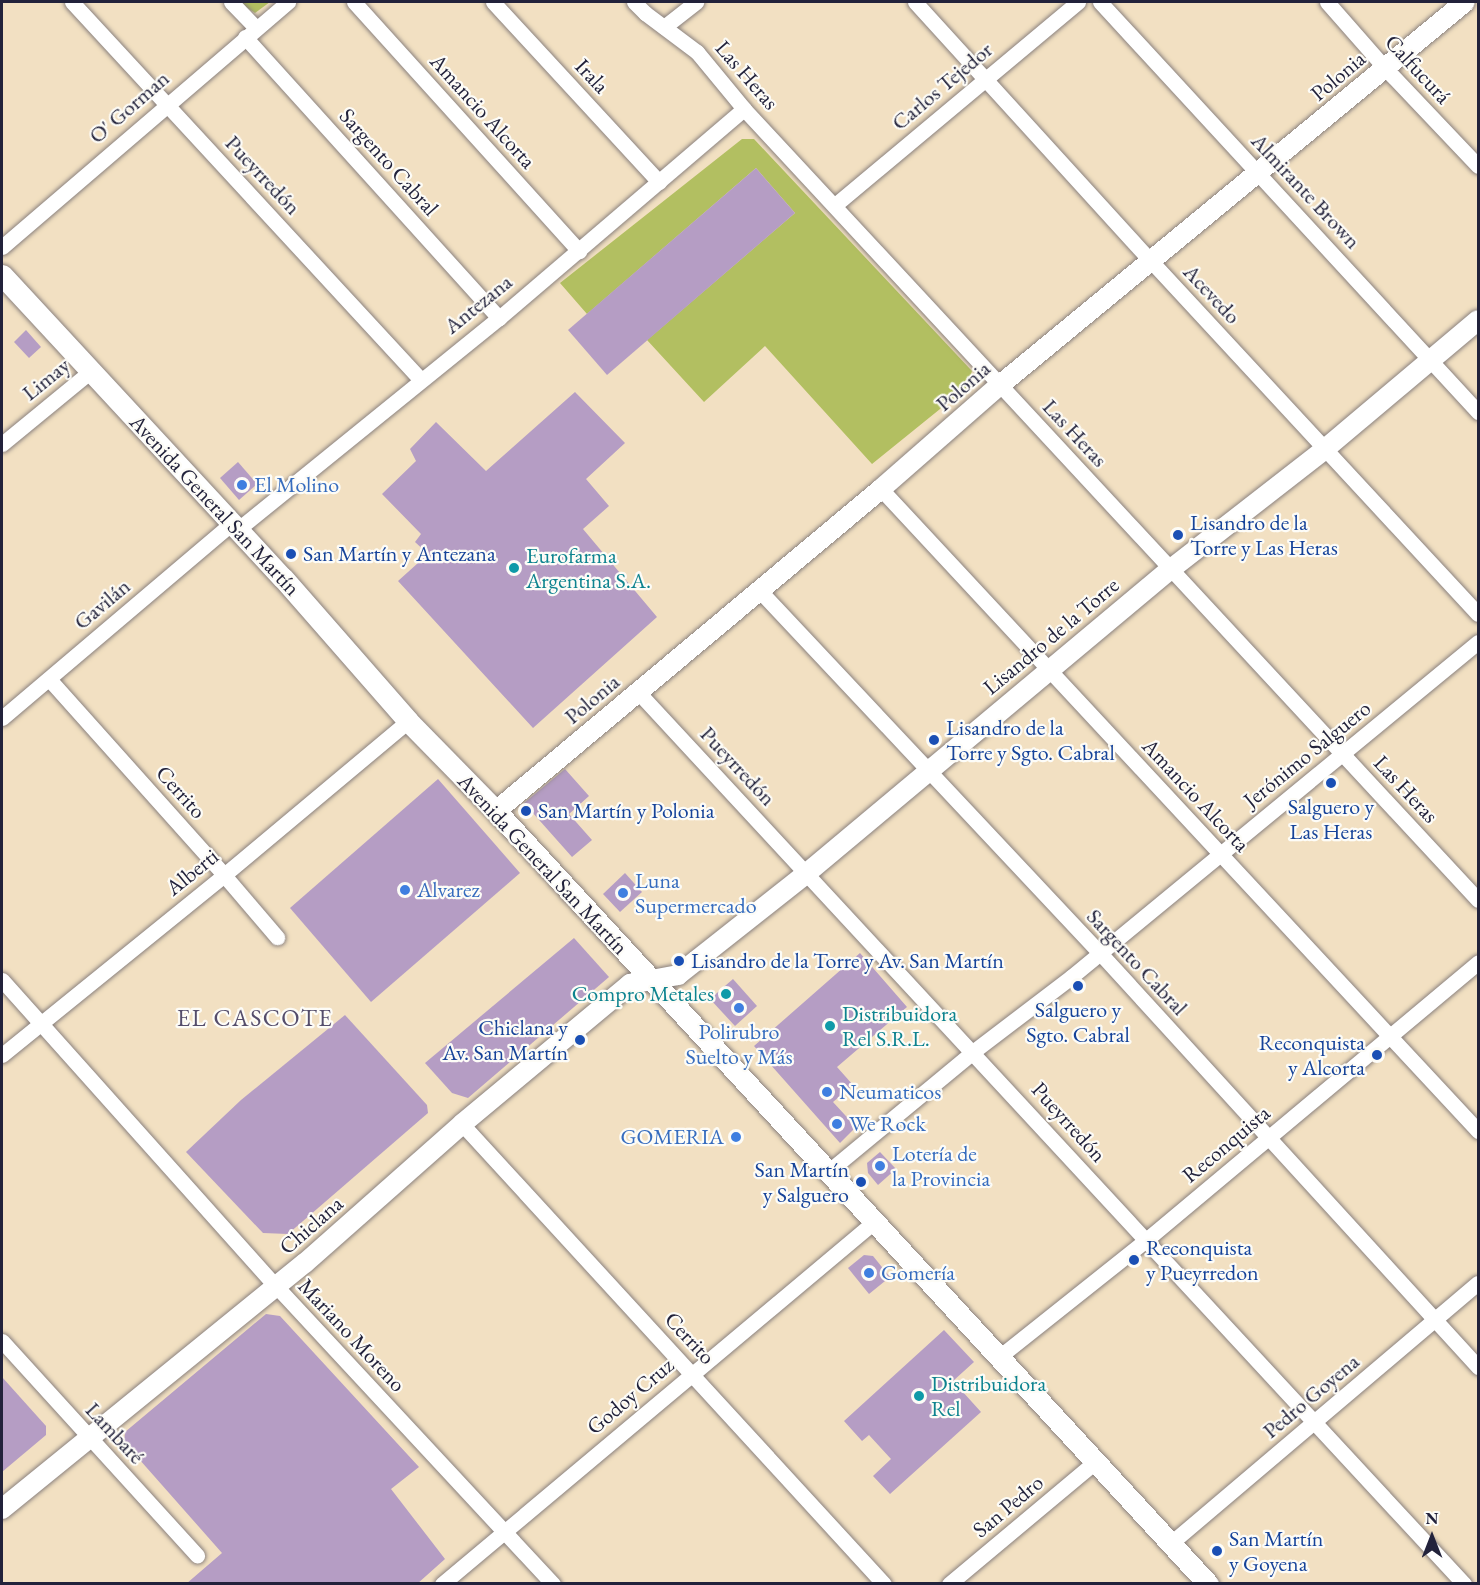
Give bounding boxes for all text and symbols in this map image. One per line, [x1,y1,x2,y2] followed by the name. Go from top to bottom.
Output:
[1379,29,1457,109] street label: Calfucurá
[710,35,784,115] street label: Las Heras
[886,36,998,136] street label: Carlos Tejedor
[1305,45,1371,107] street label: Polonia
[425,48,541,174] street label: Amancio Alcorta
[570,53,614,99] street label: Irala
[84,65,174,149] street label: O' Gorman
[334,103,444,221] street label: Sargento Cabral
[1246,128,1366,254] street label: Almirante Brown
[220,130,306,220] street label: Pueyrredón
[1178,259,1246,329] street label: Acevedo
[439,269,517,339] street label: Antezana
[17,352,75,406] street label: Limay
[930,355,996,417] street label: Polonia
[1037,394,1113,472] street label: Las Heras
[124,409,306,601] street label: Avenida General San Martín
[254,472,339,498] place label: El Molino
[235,478,249,492] marker: El Molino
[1190,509,1338,560] place label: Lisandro de la Torre y Las Heras
[1171,528,1185,542] marker: Lisandro de la Torre y Las Heras
[303,541,496,567] place label: San Martín y Antezana
[526,542,651,594] place label: Eurofarma Argentina S.A.
[284,547,298,561] marker: San Martín y Antezana
[507,561,521,575] marker: Eurofarma Argentina S.A.
[978,572,1124,700] street label: Lisandro de la Torre
[69,573,135,635] street label: Gavilán
[559,668,625,730] street label: Polonia
[1238,695,1376,813] street label: Jerónimo Salguero
[946,714,1115,766] place label: Lisandro de la Torre y Sgto. Cabral
[695,721,781,811] street label: Pueyrredón
[927,733,941,747] marker: Lisandro de la Torre y Sgto. Cabral
[1137,733,1255,857] street label: Amancio Alcorta
[1368,750,1444,828] street label: Las Heras
[150,760,212,824] street label: Cerrito
[452,768,634,960] street label: Avenida General San Martín
[1324,776,1338,790] marker: Salguero y Las Heras
[1288,793,1374,844] place label: Salguero y Las Heras
[538,798,714,824] place label: San Martín y Polonia
[519,804,533,818] marker: San Martín y Polonia
[160,843,224,901] street label: Alberti
[635,867,757,918] place label: Luna Supermercado
[417,877,480,903] place label: Alvarez
[398,883,412,897] marker: Alvarez
[616,886,630,900] marker: Luna Supermercado
[1081,903,1193,1021] street label: Sargento Cabral
[691,948,1004,974] place label: Lisandro de la Torre y Av. San Martín
[672,954,686,968] marker: Lisandro de la Torre y Av. San Martín
[1071,979,1085,993] marker: Salguero y Sgto. Cabral
[572,981,714,1007] place label: Compro Metales
[719,987,733,1001] marker: Compro Metales
[1026,996,1130,1048] place label: Salguero y Sgto. Cabral
[842,1000,957,1052] place label: Distribuidora Rel S.R.L.
[732,1001,746,1015] marker: Polirubro Suelto y Más
[177,1004,333,1032] district label: EL CASCOTE
[442,1014,568,1066] place label: Chiclana y Av. San Martín
[685,1018,793,1070] place label: Polirubro Suelto y Más
[823,1019,837,1033] marker: Distribuidora Rel S.R.L.
[1259,1029,1365,1080] place label: Reconquista y Alcorta
[573,1033,587,1047] marker: Chiclana y Av. San Martín
[1370,1048,1384,1062] marker: Reconquista y Alcorta
[1026,1077,1112,1167] street label: Pueyrredón
[839,1079,941,1105] place label: Neumaticos
[820,1085,834,1099] marker: Neumaticos
[1177,1100,1275,1188] street label: Reconquista
[849,1111,926,1137] place label: We Rock
[830,1117,844,1131] marker: We Rock
[621,1124,724,1150] place label: GOMERIA
[729,1130,743,1144] marker: GOMERIA
[892,1140,990,1192] place label: Lotería de la Provincia
[755,1156,849,1208] place label: San Martín y Salguero
[873,1159,887,1173] marker: Lotería de la Provincia
[854,1175,868,1189] marker: San Martín y Salguero
[274,1190,348,1260] street label: Chiclana
[1146,1234,1259,1286] place label: Reconquista y Pueyrredon
[1127,1253,1141,1267] marker: Reconquista y Pueyrredon
[881,1260,955,1286] place label: Gomería
[862,1266,876,1280] marker: Gomería
[293,1273,411,1397] street label: Mariano Moreno
[659,1306,721,1370] street label: Cerrito
[1257,1348,1365,1444] street label: Pedro Goyena
[581,1352,679,1440] street label: Godoy Cruz
[931,1370,1046,1422] place label: Distribuidora Rel
[912,1389,926,1403] marker: Distribuidora Rel
[80,1397,150,1469] street label: Lambaré
[967,1469,1049,1543] street label: San Pedro
[1402,1507,1462,1567] north arrow
[1426,1508,1438,1529] text: N
[1229,1525,1323,1576] place label: San Martín y Goyena
[1210,1544,1224,1558] marker: San Martín y Goyena

